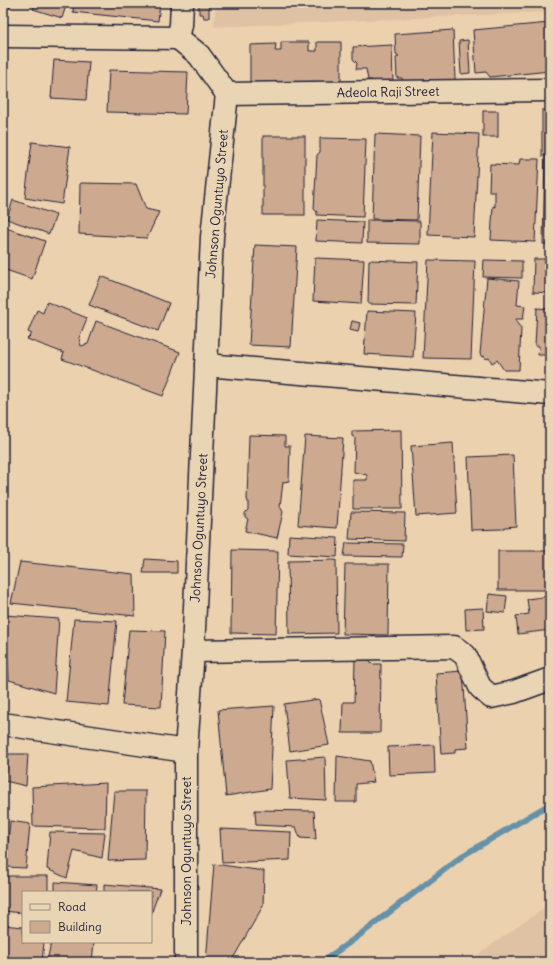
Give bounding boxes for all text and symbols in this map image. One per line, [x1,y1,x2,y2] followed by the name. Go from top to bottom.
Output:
[336,83,440,101] street label: Adeola Raji Street
[202,128,232,279] street label: Johnson Oguntuyo Street
[187,452,211,603] street label: Johnson Oguntuyo Street
[178,776,195,926] street label: Johnson Oguntuyo Street
[22,891,152,943] legend
[58,899,86,914] text: Road
[58,919,102,934] text: Building

